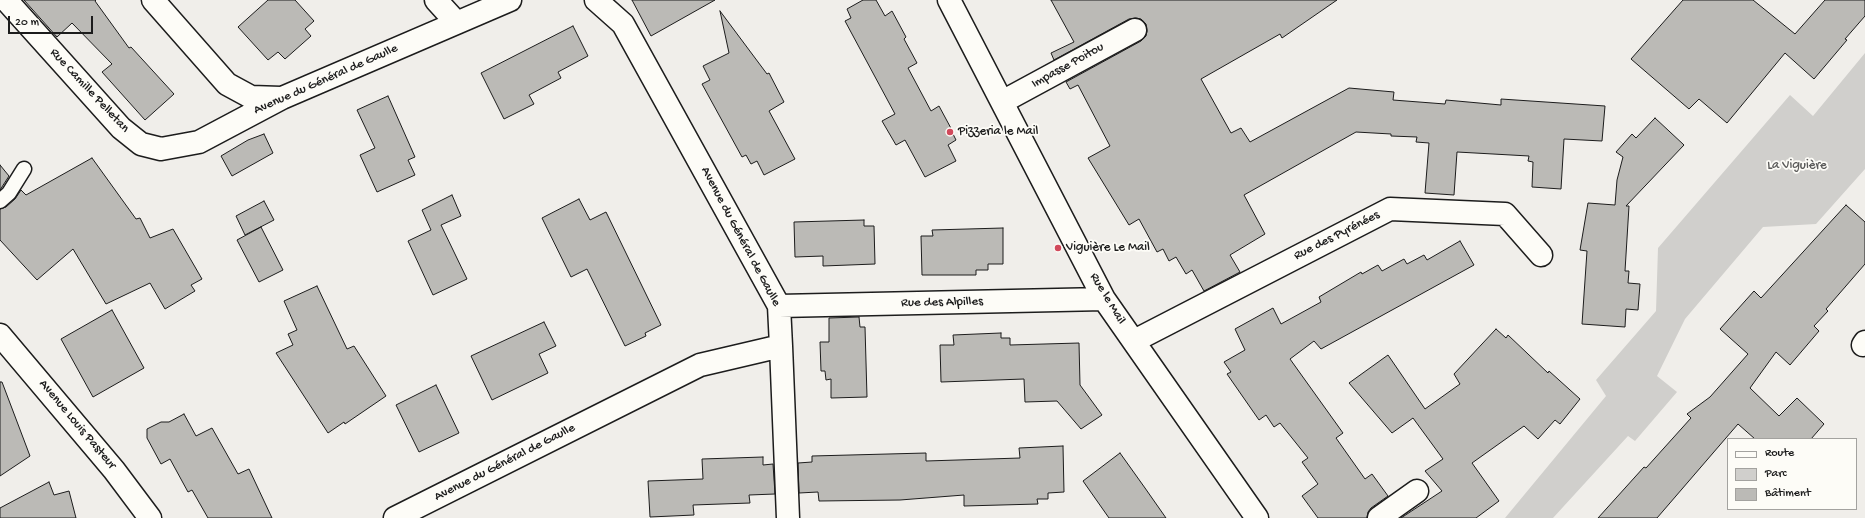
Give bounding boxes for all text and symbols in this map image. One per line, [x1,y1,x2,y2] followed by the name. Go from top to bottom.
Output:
[10,8,95,34] scale bar
[15,16,39,30] text: 20 m
[1029,40,1107,92] street label: Impasse Poitou
[252,41,400,119] street label: Avenue du Général de Gaulle
[46,46,132,136] street label: Rue Camille Pelletan
[958,124,1038,140] place label: Pizzeria le Mail
[945,127,955,137] marker: Pizzeria le Mail
[1767,158,1827,174] park label: La Viguière
[697,165,783,309] street label: Avenue du Général de Gaulle
[1292,208,1382,264] street label: Rue des Pyrénées
[1066,240,1150,256] place label: Viguière Le Mail
[1053,243,1063,253] marker: Viguière Le Mail
[1086,270,1128,328] street label: Rue le Mail
[901,294,983,312] street label: Rue des Alpilles
[35,377,119,473] street label: Avenue Louis Pasteur
[432,421,578,505] street label: Avenue du Général de Gaulle
[1727,438,1857,510] legend
[1765,447,1794,461] text: Route
[1765,467,1787,481] text: Parc
[1765,487,1811,501] text: Bâtiment

